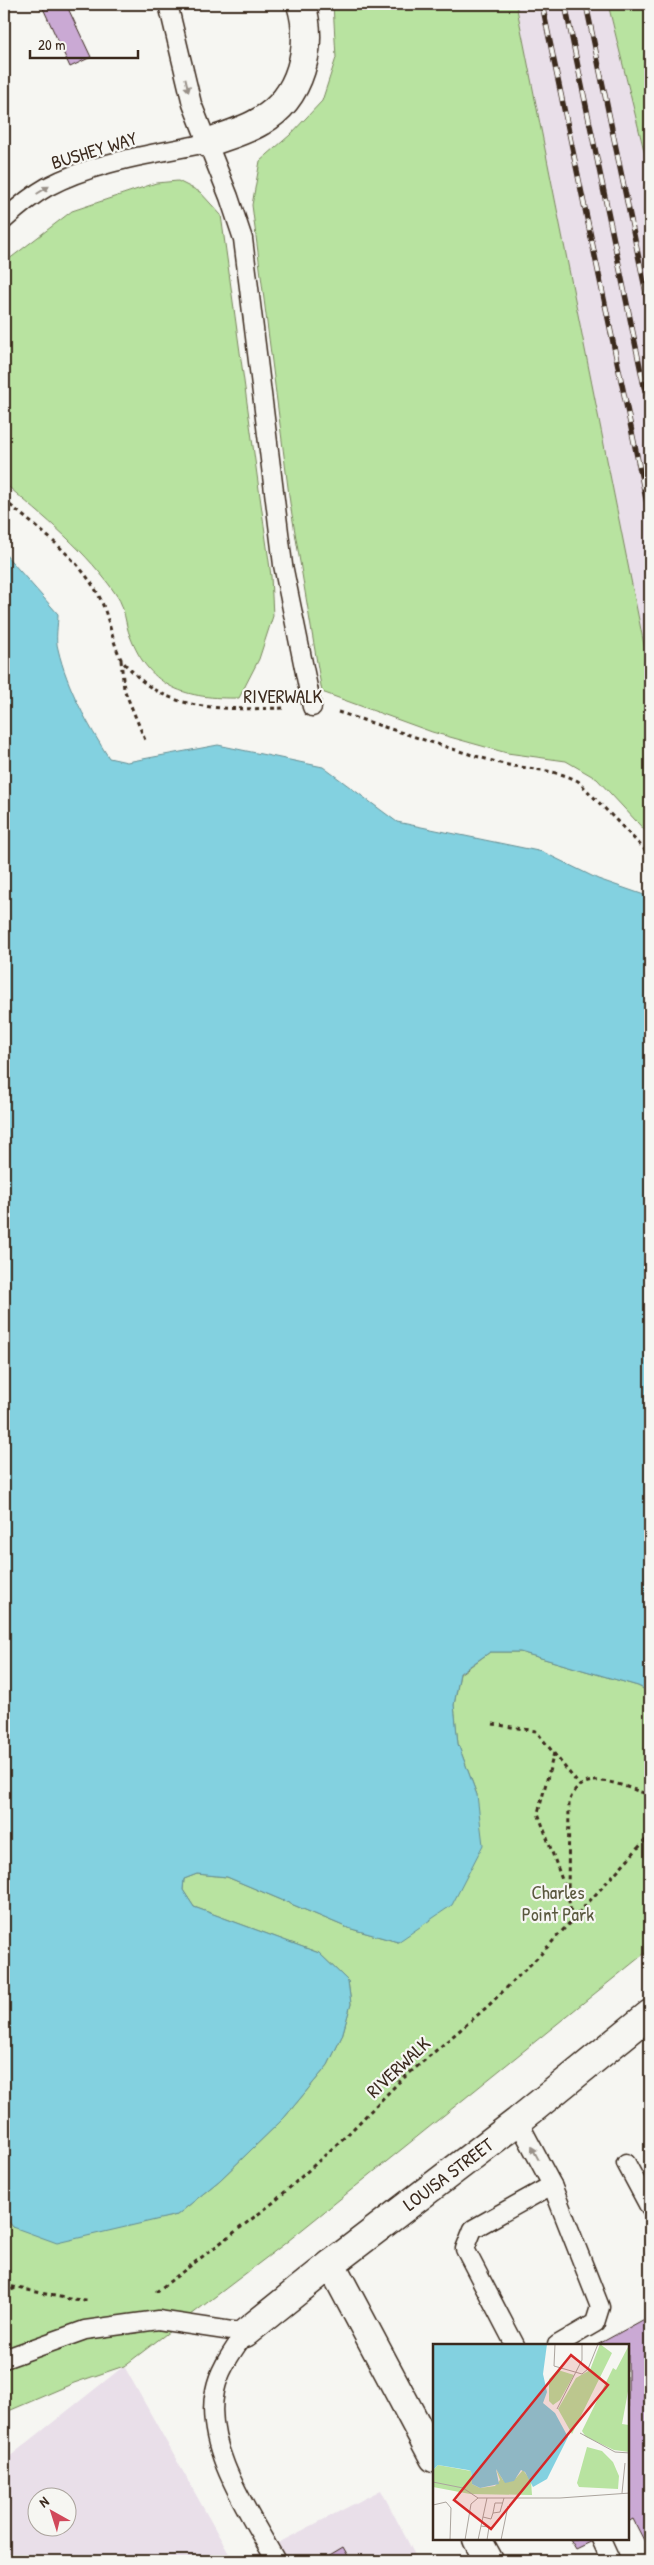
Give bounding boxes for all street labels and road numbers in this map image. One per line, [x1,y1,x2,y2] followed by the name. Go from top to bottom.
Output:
[48,124,141,175] street label: BUSHEY WAY
[244,683,322,709] street label: RIVERWALK
[360,2031,436,2103] street label: RIVERWALK
[398,2131,499,2217] street label: LOUISA STREET

